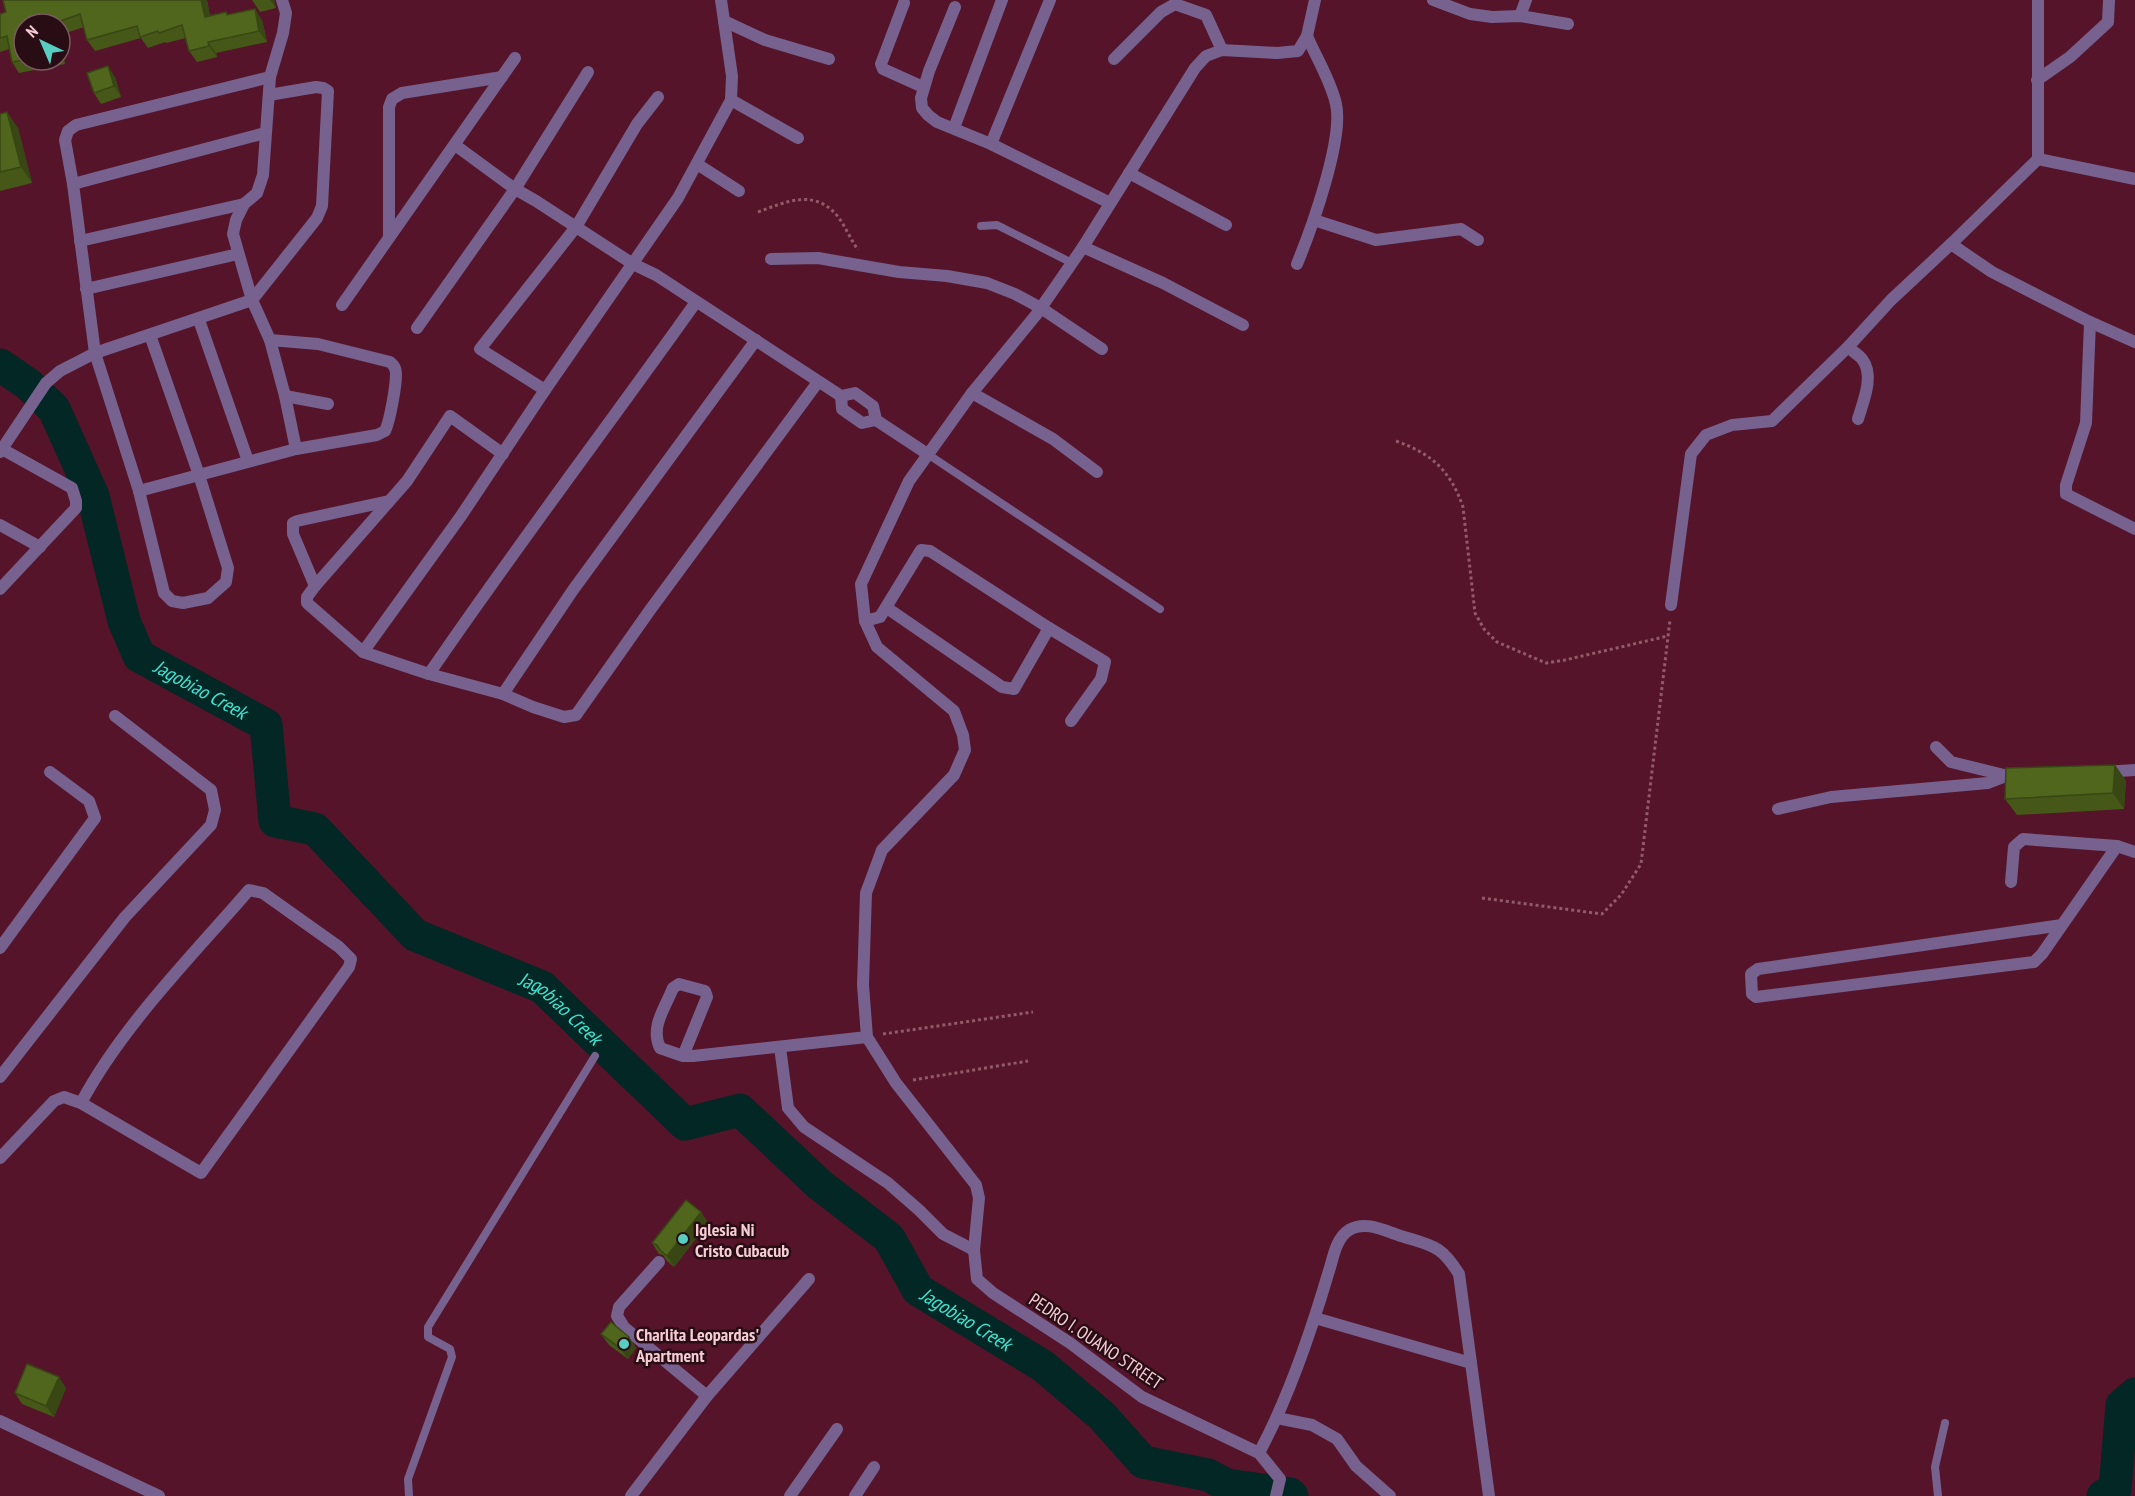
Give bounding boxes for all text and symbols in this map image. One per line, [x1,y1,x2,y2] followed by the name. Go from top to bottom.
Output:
[12,12,72,72] north arrow
[22,21,42,41] text: N
[148,653,254,726] water label: Jagobiao Creek
[514,965,609,1052] water label: Jagobiao Creek
[695,1218,789,1262] place label: Iglesia Ni Cristo Cubacub
[676,1232,690,1246] marker: Iglesia Ni Cristo Cubacub
[915,1281,1018,1358] water label: Jagobiao Creek
[1025,1288,1167,1394] street label: PEDRO I. OUANO STREET
[635,1323,759,1367] place label: Charlita Leopardas' Apartment
[617,1337,631,1351] marker: Charlita Leopardas' Apartment

